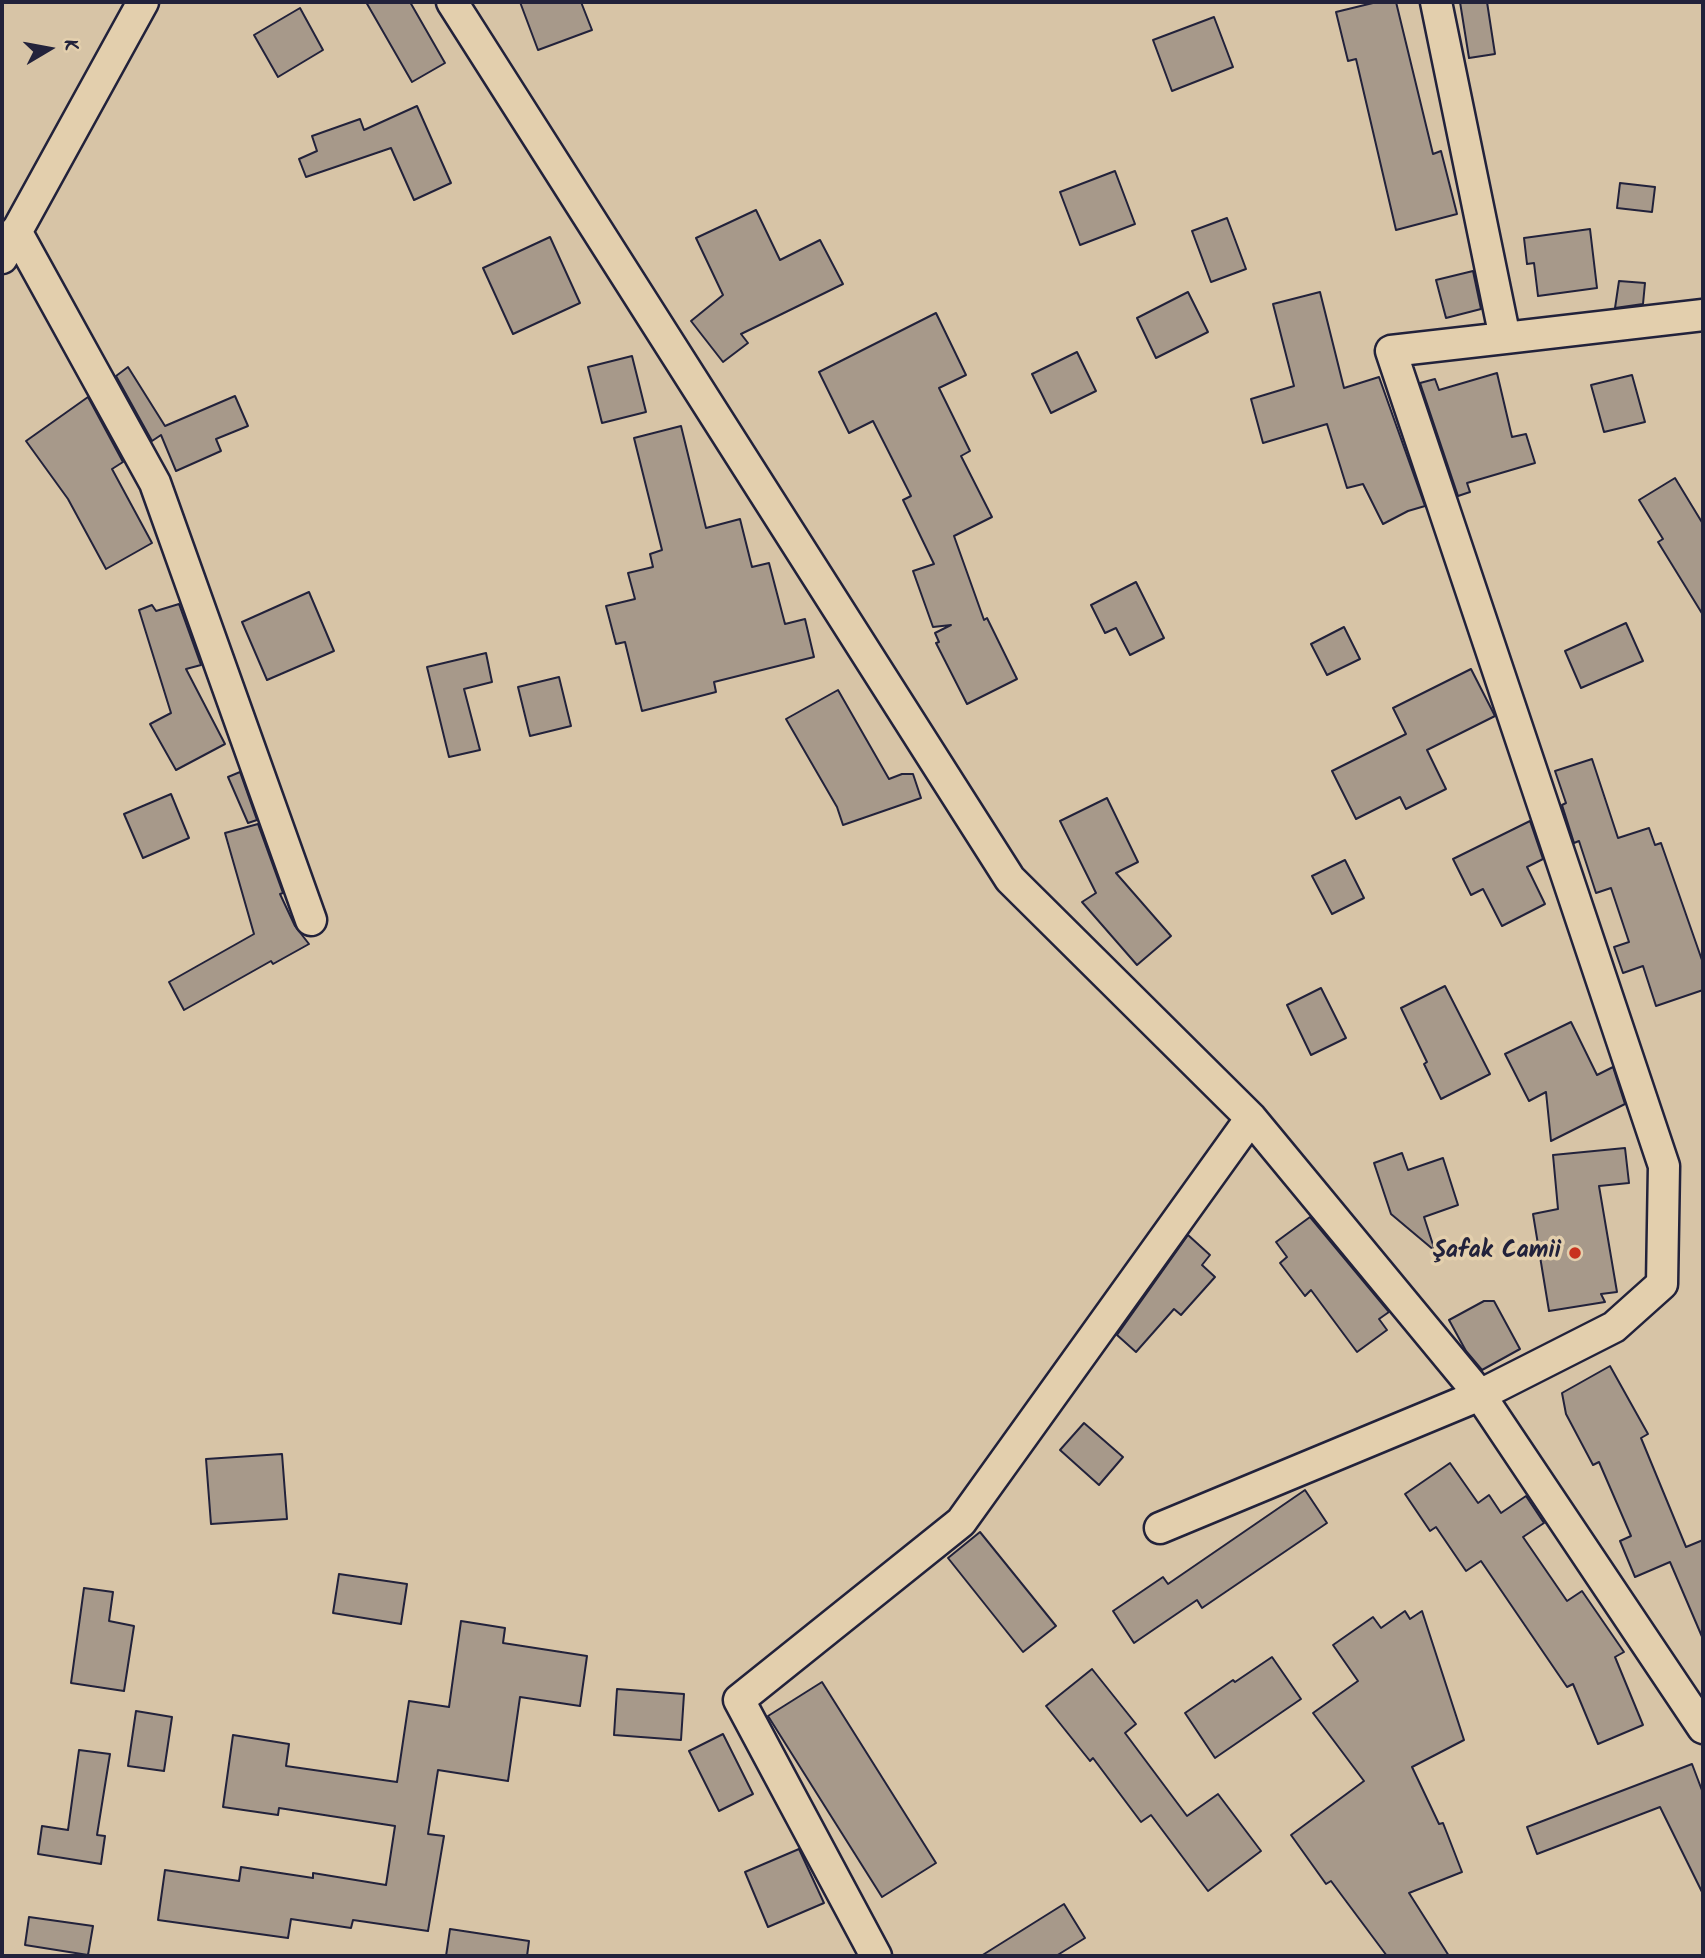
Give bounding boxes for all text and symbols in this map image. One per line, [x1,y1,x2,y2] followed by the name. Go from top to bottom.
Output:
[14,14,84,84] north arrow
[54,37,85,54] text: K
[1433,1239,1561,1267] place label: Şafak Camii
[1567,1245,1583,1261] marker: Şafak Camii

